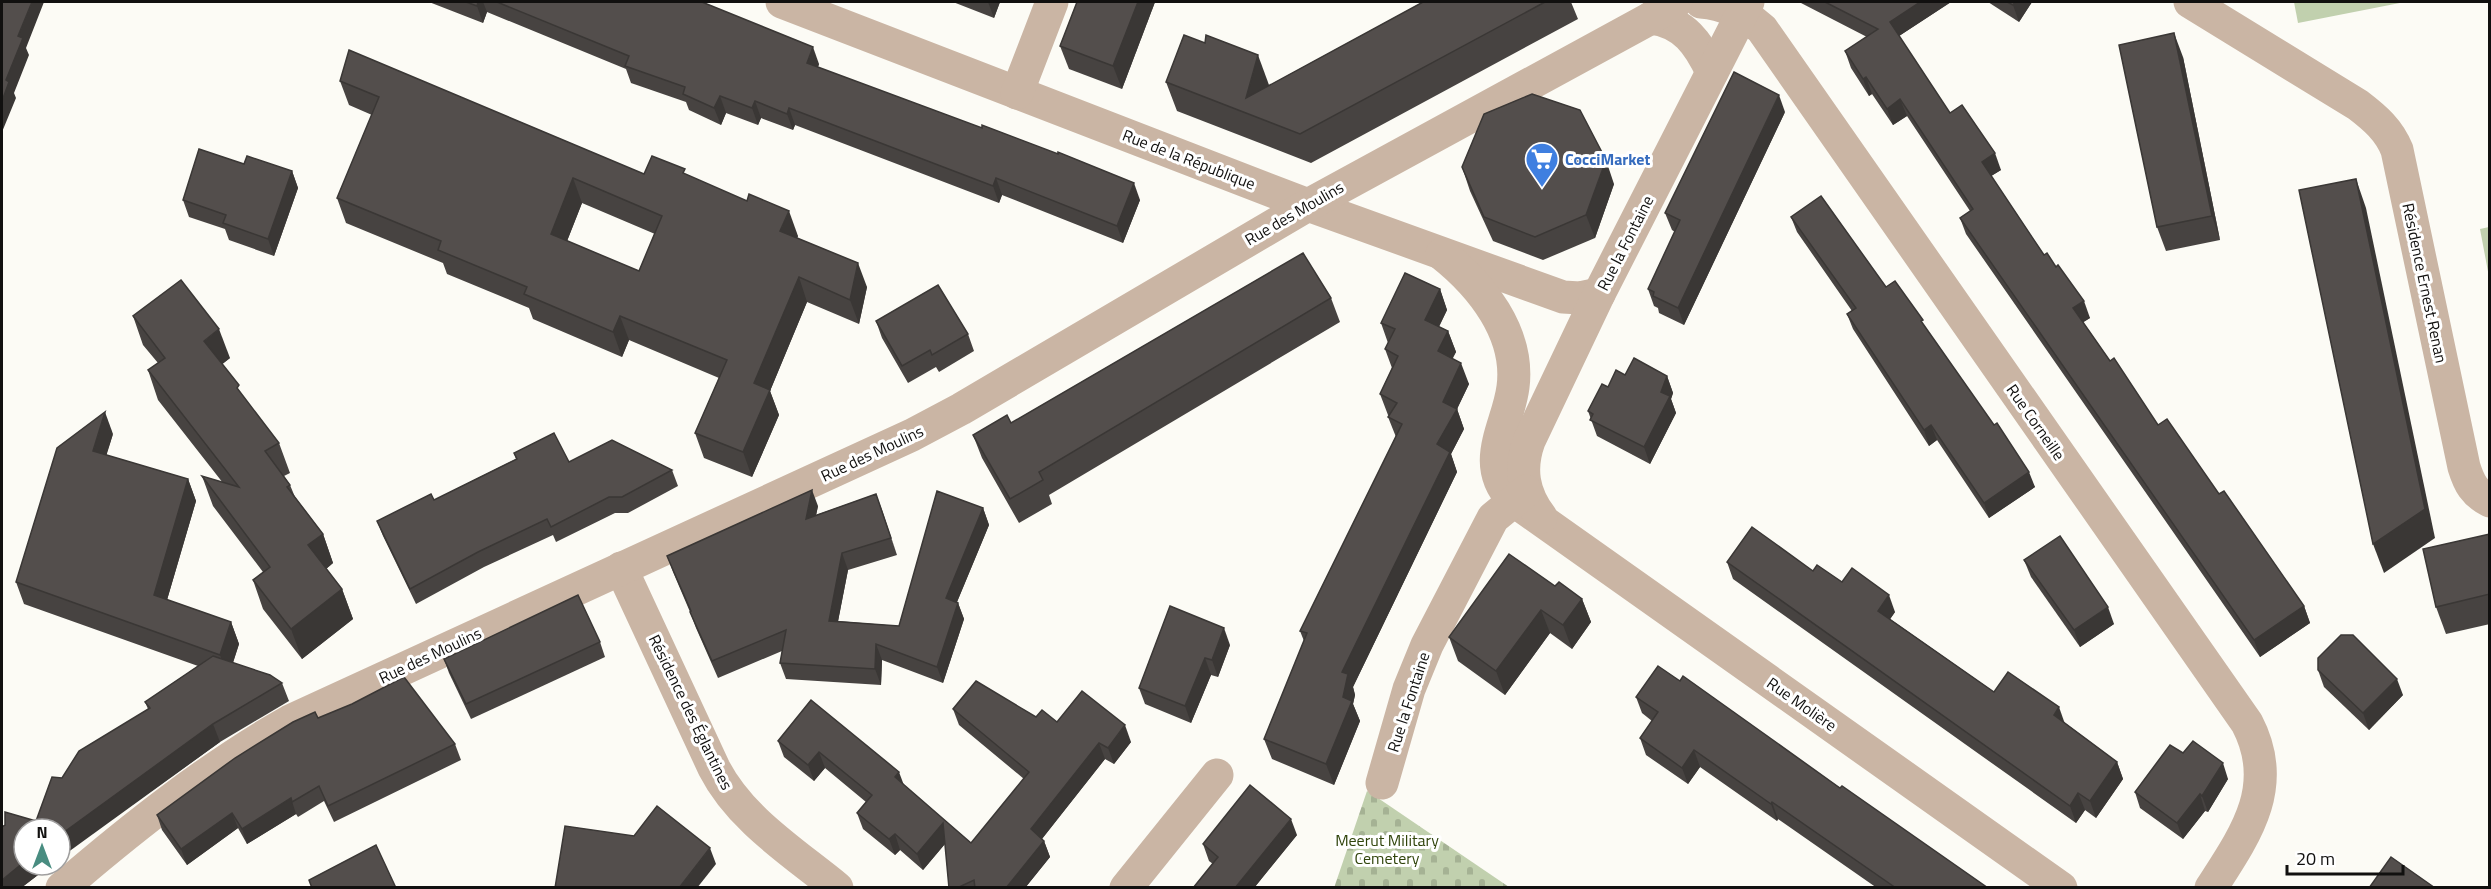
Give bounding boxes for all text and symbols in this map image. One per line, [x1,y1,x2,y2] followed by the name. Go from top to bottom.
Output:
[1119,123,1259,195] street label: Rue de la République
[1524,141,1560,188] supermarket icon: CocciMarket
[1565,147,1651,171] place label: CocciMarket
[1240,175,1348,251] street label: Rue des Moulins
[1591,191,1659,295] street label: Rue la Fontaine
[2396,201,2454,365] street label: Résidence Ernest Renan
[2001,379,2071,465] street label: Rue Corneille
[817,419,927,487] street label: Rue des Moulins
[375,621,485,689] street label: Rue des Moulins
[643,630,739,794] street label: Résidence des Églantines
[1381,649,1435,755] street label: Rue la Fontaine
[1762,671,1842,737] street label: Rue Molière
[12,817,72,877] north arrow
[36,820,48,844] text: N
[1335,828,1439,870] park label: Meerut Military Cemetery
[2287,838,2402,876] scale bar
[2296,845,2335,872] text: 20 m

